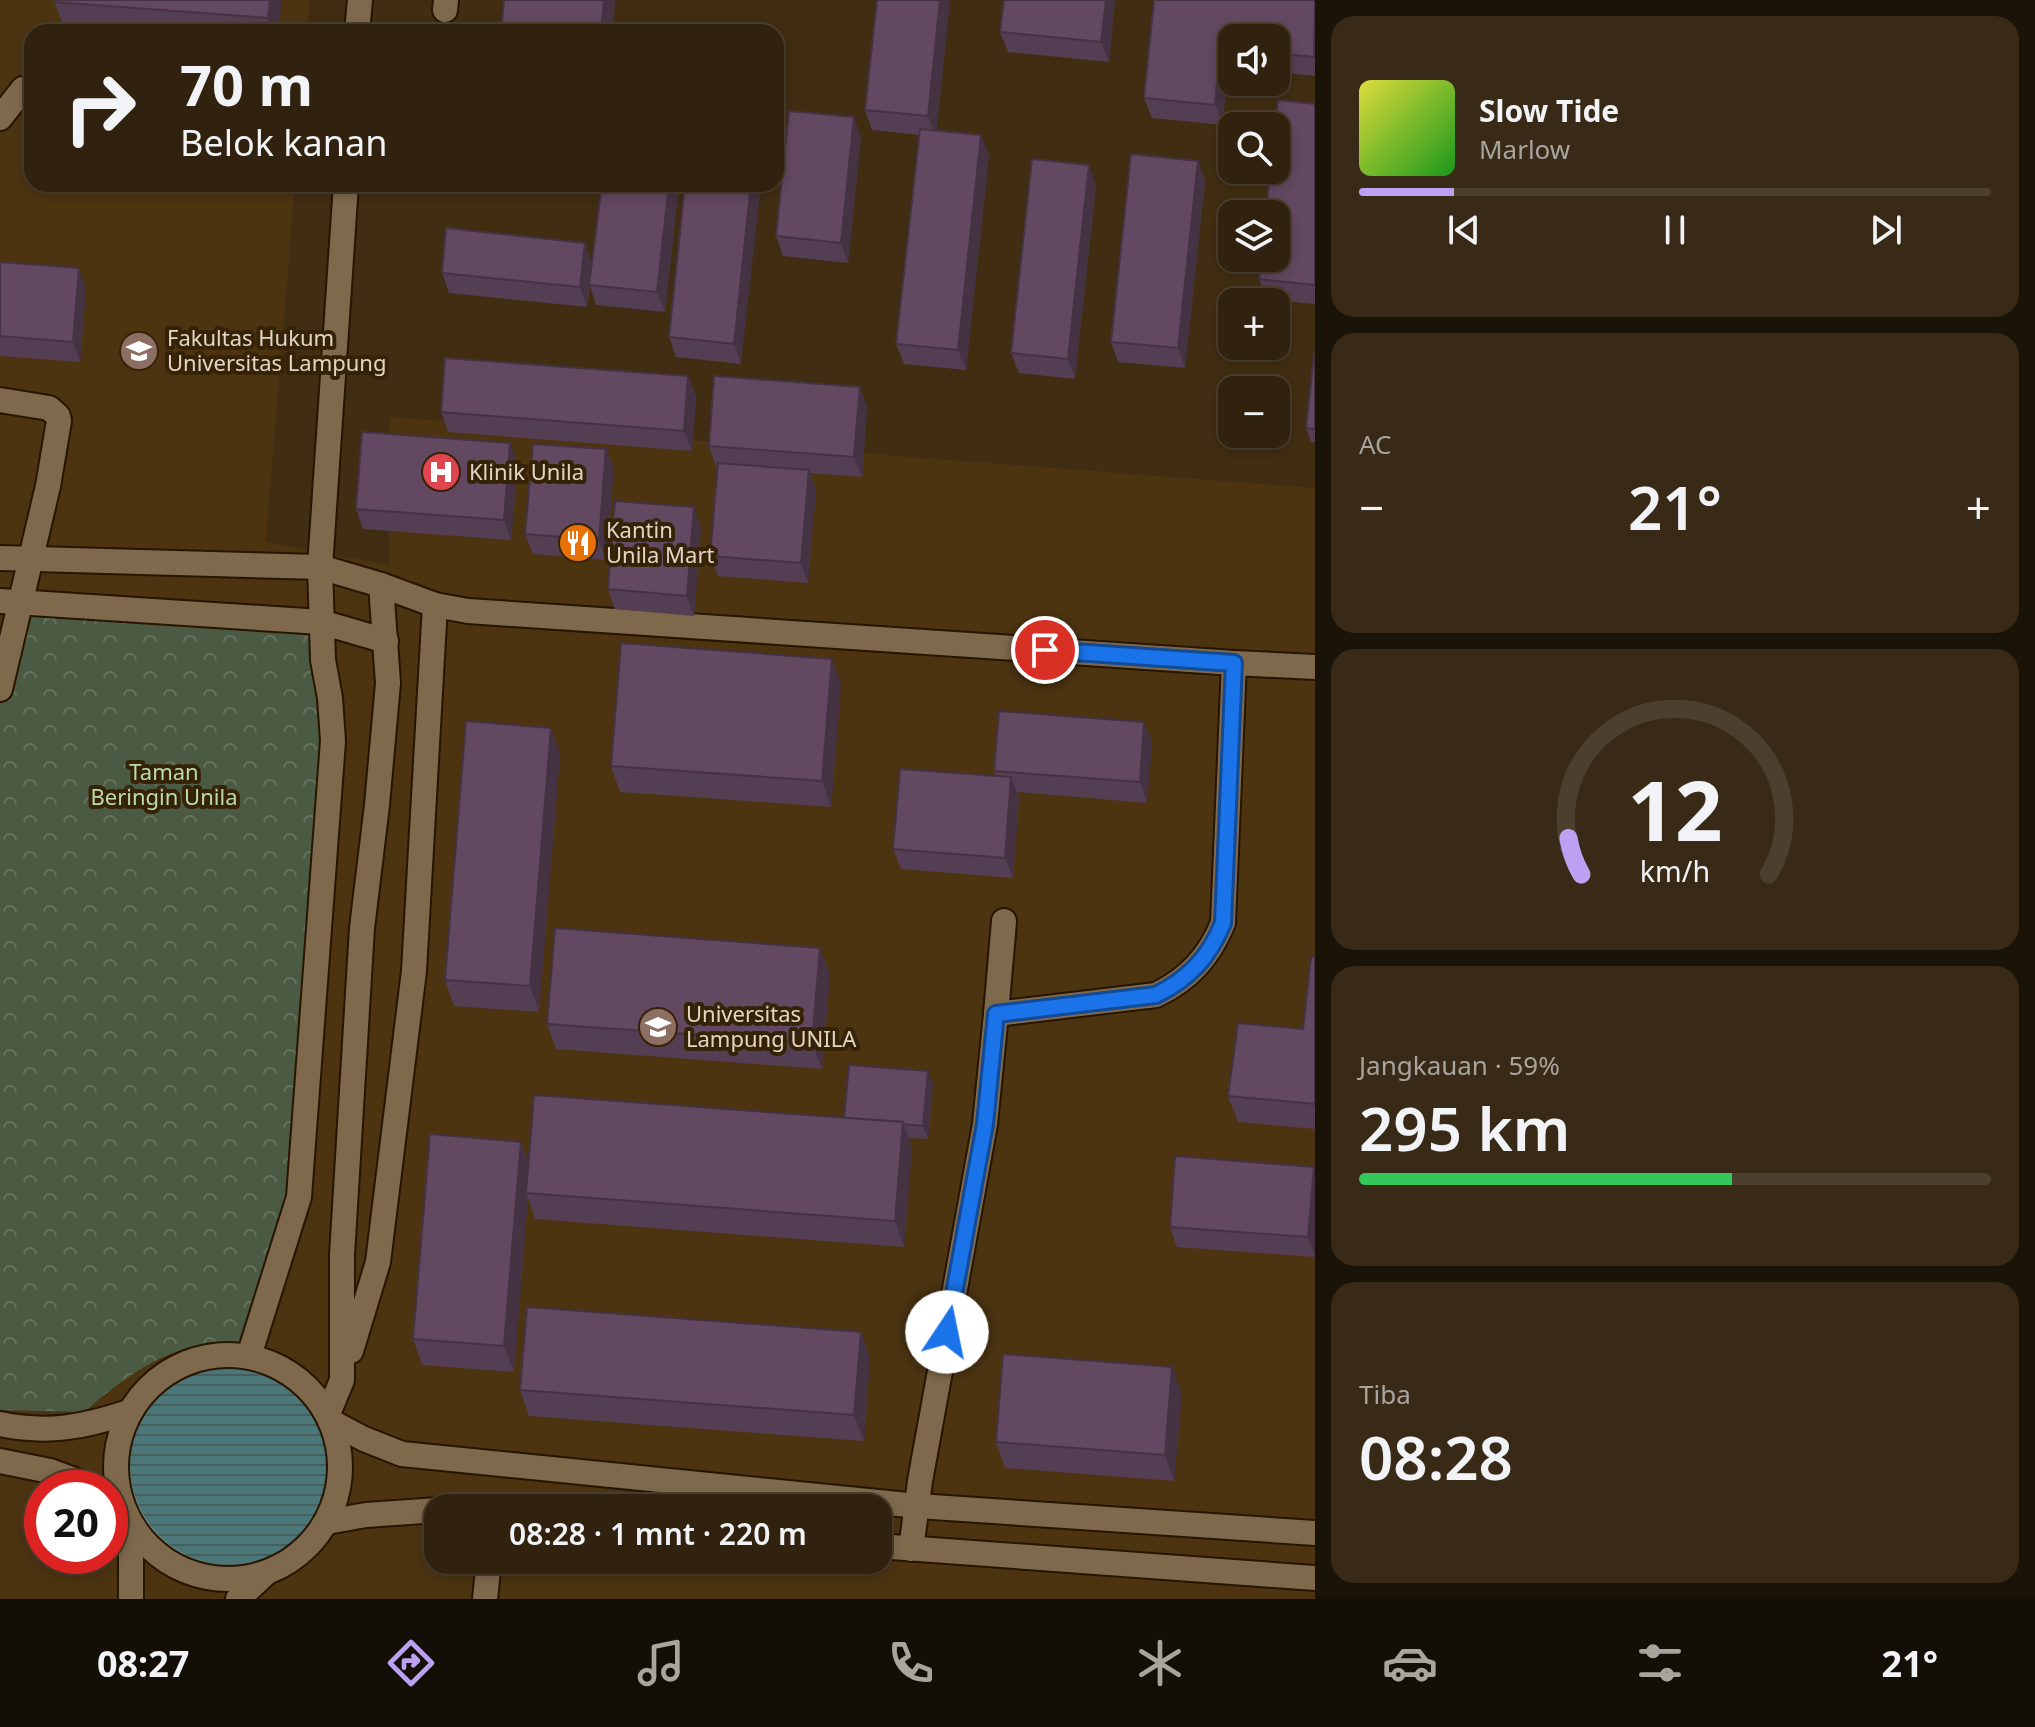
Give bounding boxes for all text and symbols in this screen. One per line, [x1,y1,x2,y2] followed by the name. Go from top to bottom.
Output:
[1218,24,1290,448] map controls
[1218,24,1290,96] button: sound
[180,46,313,122] text: 70 m
[48,56,152,160] icon: right
[1479,90,1619,131] text: Slow Tide
[1218,112,1290,184] button: search
[180,118,387,167] text: Belok kanan
[1479,131,1570,167] text: Marlow
[1218,200,1290,272] button: layers
[1442,208,1486,252] icon: previous
[1653,208,1697,252] icon: pause
[1864,208,1908,252] icon: next
[1218,288,1290,360] button: +
[167,322,386,377] place label: Fakultas Hukum Universitas Lampung
[118,330,160,372] school or university icon: Fakultas Hukum Universitas Lampung
[1218,376,1290,448] button: −
[1359,426,1392,462] text: AC
[420,451,462,493] hospital icon: Klinik Unila
[469,456,584,486] place label: Klinik Unila
[1628,466,1722,548] text: 21°
[1359,477,1384,537] text: −
[1966,477,1991,537] text: +
[606,514,714,569] place label: Kantin Unila Mart
[557,522,599,564] restaurant icon: Kantin Unila Mart
[1011,616,1079,684] pin
[1023,628,1067,672] icon: arrive
[1627,752,1723,865] text: 12
[91,756,237,811] park label: Taman Beringin Unila
[1640,852,1710,891] text: km/h
[686,998,857,1053] place label: Universitas Lampung UNILA
[637,1006,679,1048] school or university icon: Universitas Lampung UNILA
[1359,1047,1560,1083] text: Jangkauan · 59%
[1359,1087,1570,1169] text: 295 km
[905,1290,989,1374] position arrow
[1359,1376,1411,1412] text: Tiba
[1359,1416,1513,1498] text: 08:28
[24,1470,128,1574] speed limit sign: 20
[509,1513,807,1554] text: 08:28 · 1 mnt · 220 m
[383,1635,439,1691] icon: directions
[633,1635,689,1691] icon: music
[883,1635,939,1691] icon: phone
[1132,1635,1188,1691] icon: climate
[1382,1635,1438,1691] icon: car
[1632,1635,1688,1691] icon: filters
[97,1639,189,1688] text: 08:27
[1882,1639,1938,1688] text: 21°

